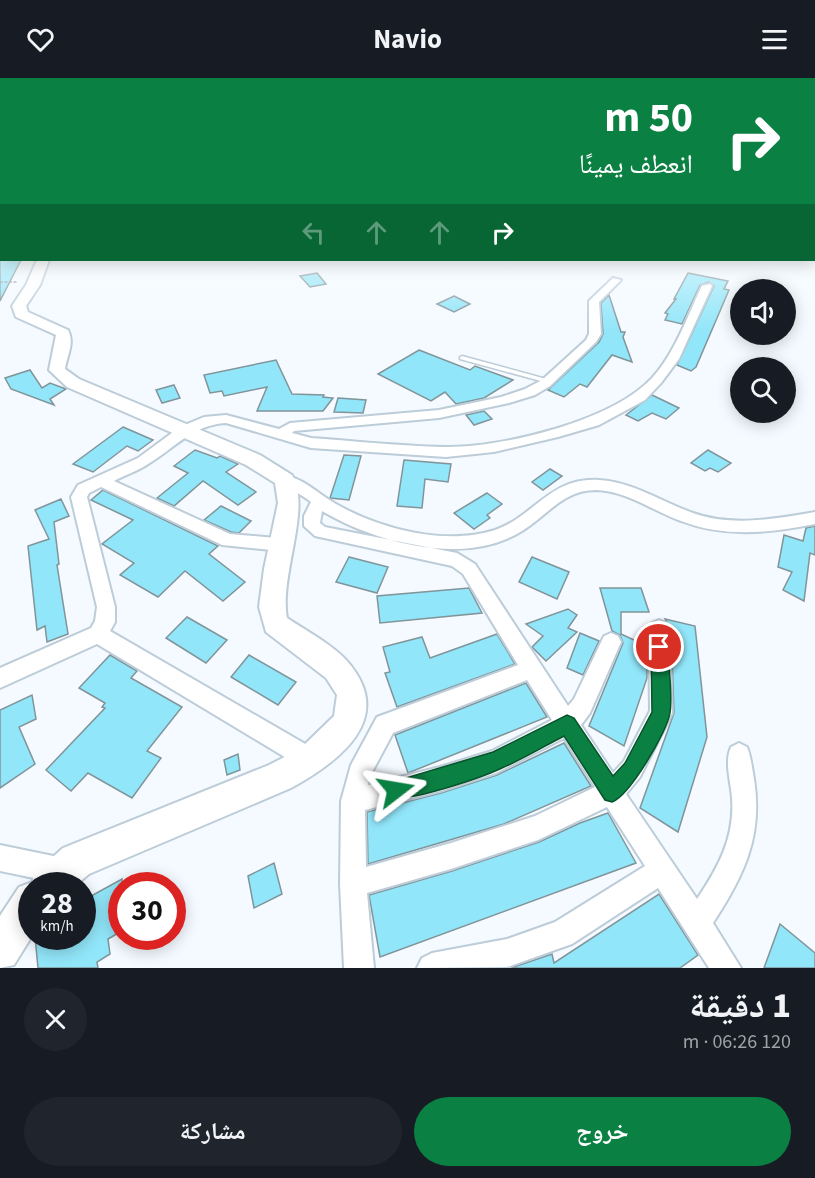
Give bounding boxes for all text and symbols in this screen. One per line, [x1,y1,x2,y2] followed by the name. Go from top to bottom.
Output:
[373,20,442,59] text: Navio
[24,23,57,56] icon: heart
[758,23,791,56] icon: menu
[604,88,693,148] text: 50 m
[714,102,792,180] icon: right
[579,145,693,184] text: انعطف يمينًا
[297,216,330,249] icon: left
[360,216,393,249] icon: ahead
[423,216,456,249] icon: ahead
[486,216,519,249] icon: right
[730,279,796,423] map controls
[730,279,796,345] button: sound
[730,357,796,423] button: search
[633,621,684,672] pin
[642,630,675,663] icon: arrive
[364,758,428,822] position arrow
[108,872,186,950] speed limit sign: 30
[41,882,73,925] text: 28
[40,916,74,937] text: km/h
[689,980,791,1031] text: 1 دقيقة
[24,988,87,1051] button: close
[683,1028,791,1056] text: 120 m · 06:26
[24,1097,402,1166] button: مشاركة
[414,1097,791,1166] button: خروج

